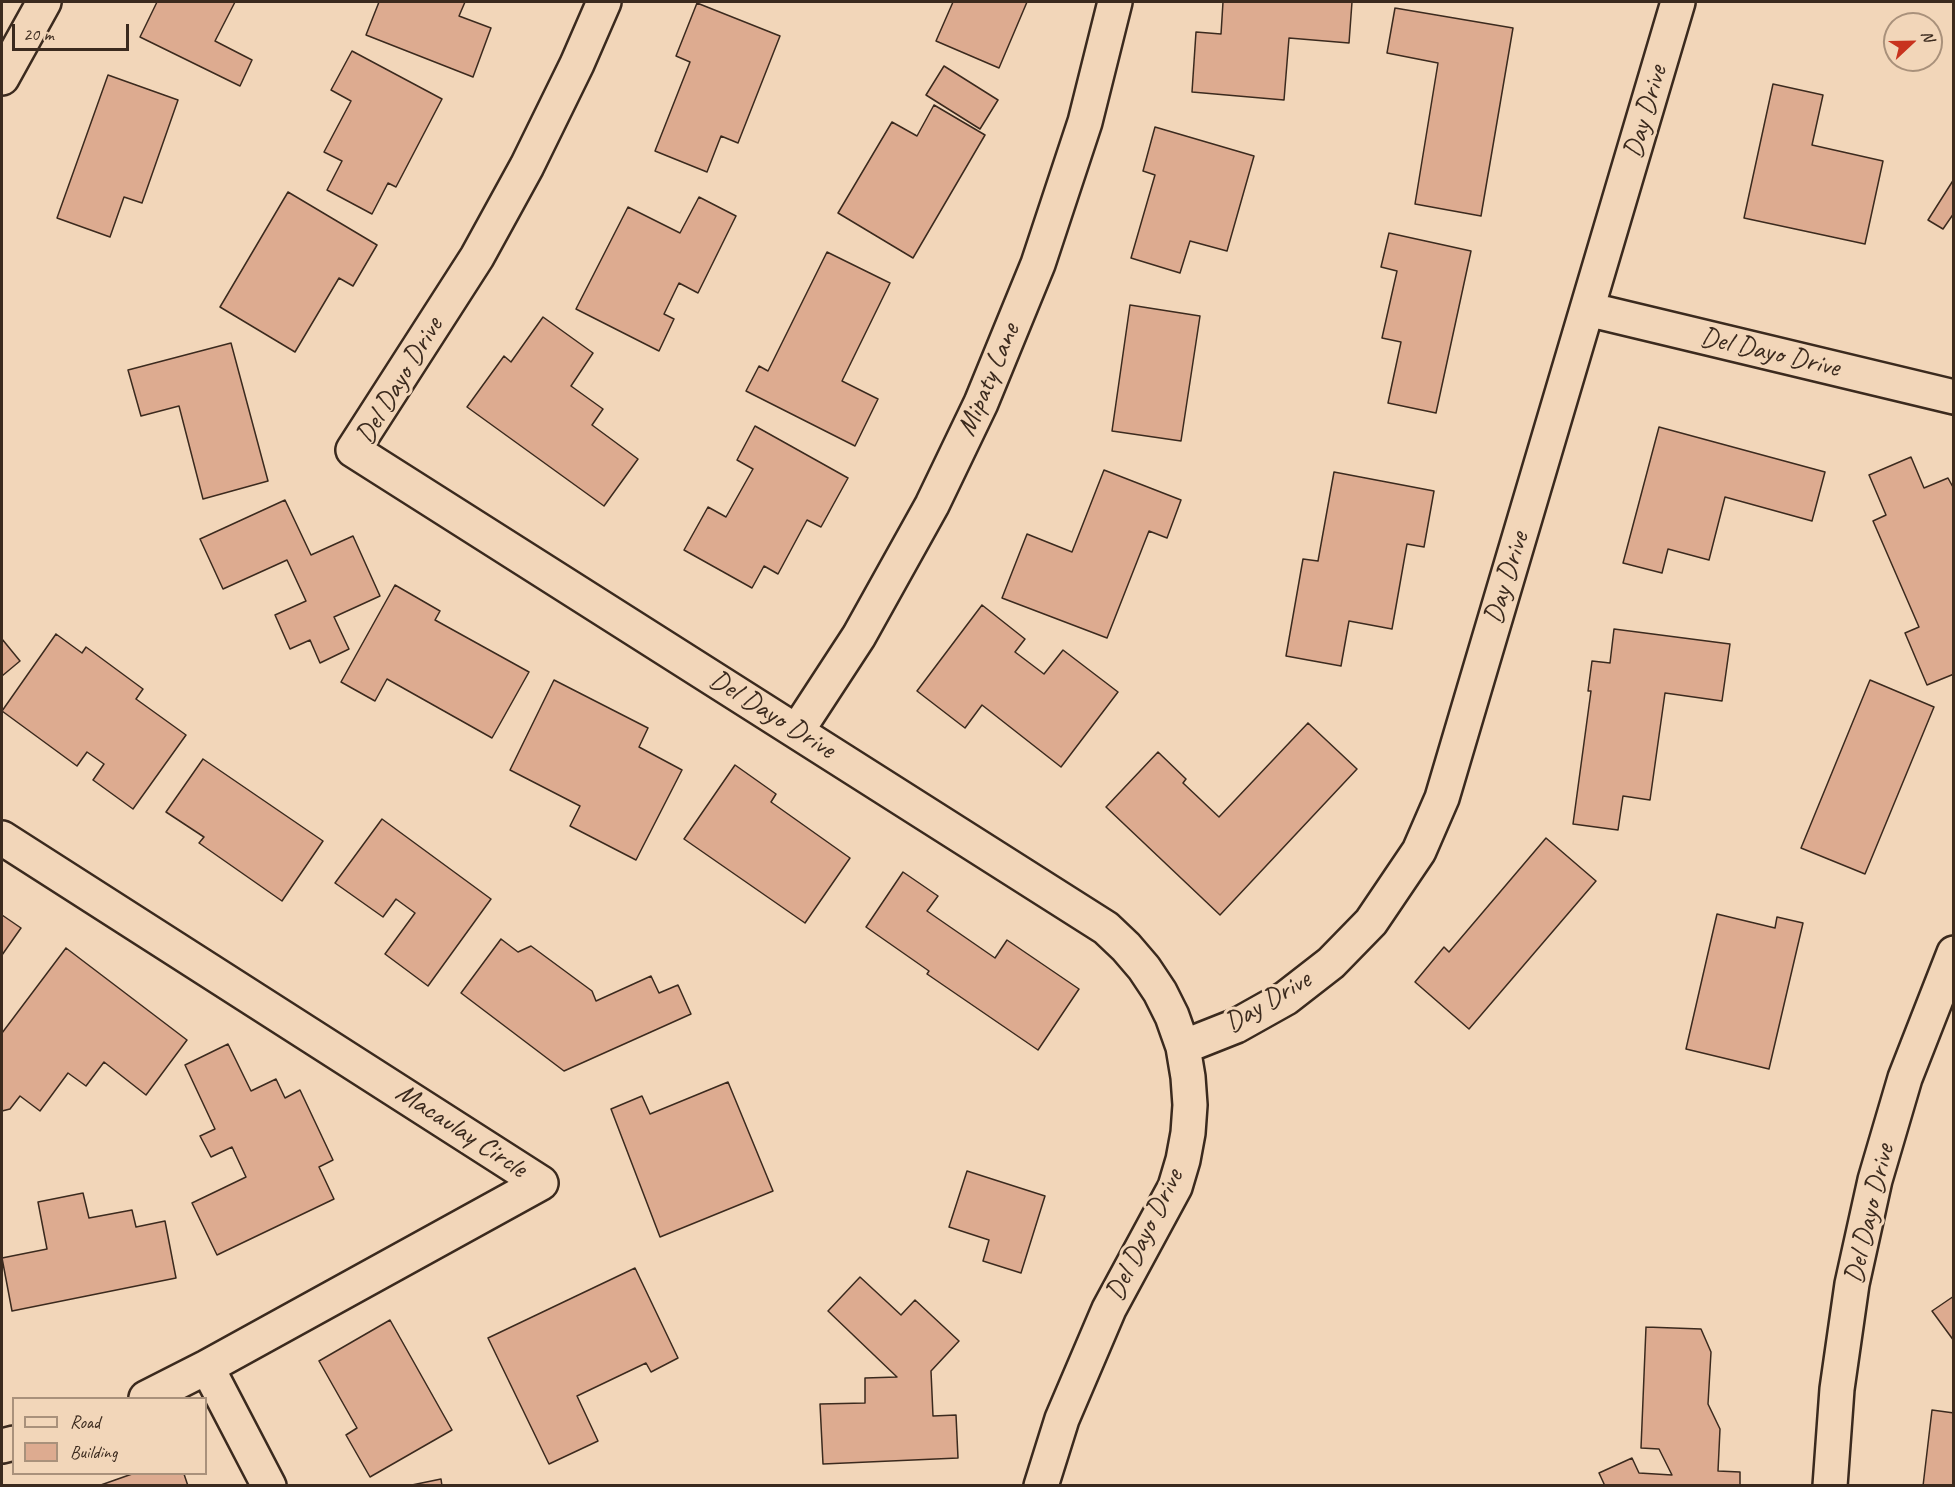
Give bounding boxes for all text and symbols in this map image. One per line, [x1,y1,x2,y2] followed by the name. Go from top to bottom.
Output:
[15,12,132,50] scale bar
[1883,12,1943,72] north arrow
[23,23,54,45] text: 20 m
[1917,28,1939,44] text: N
[1617,62,1675,162] street label: Day Drive
[349,312,451,450] street label: Del Dayo Drive
[950,319,1028,441] street label: Mipaty Lane
[1697,321,1843,385] street label: Del Dayo Drive
[1477,528,1537,628] street label: Day Drive
[703,663,841,767] street label: Del Dayo Drive
[1219,963,1317,1041] street label: Day Drive
[389,1076,533,1186] street label: Macaulay Circle
[1838,1141,1902,1287] street label: Del Dayo Drive
[1099,1164,1191,1306] street label: Del Dayo Drive
[12,1397,207,1475] legend
[70,1411,100,1433] text: Road
[70,1441,117,1463] text: Building

